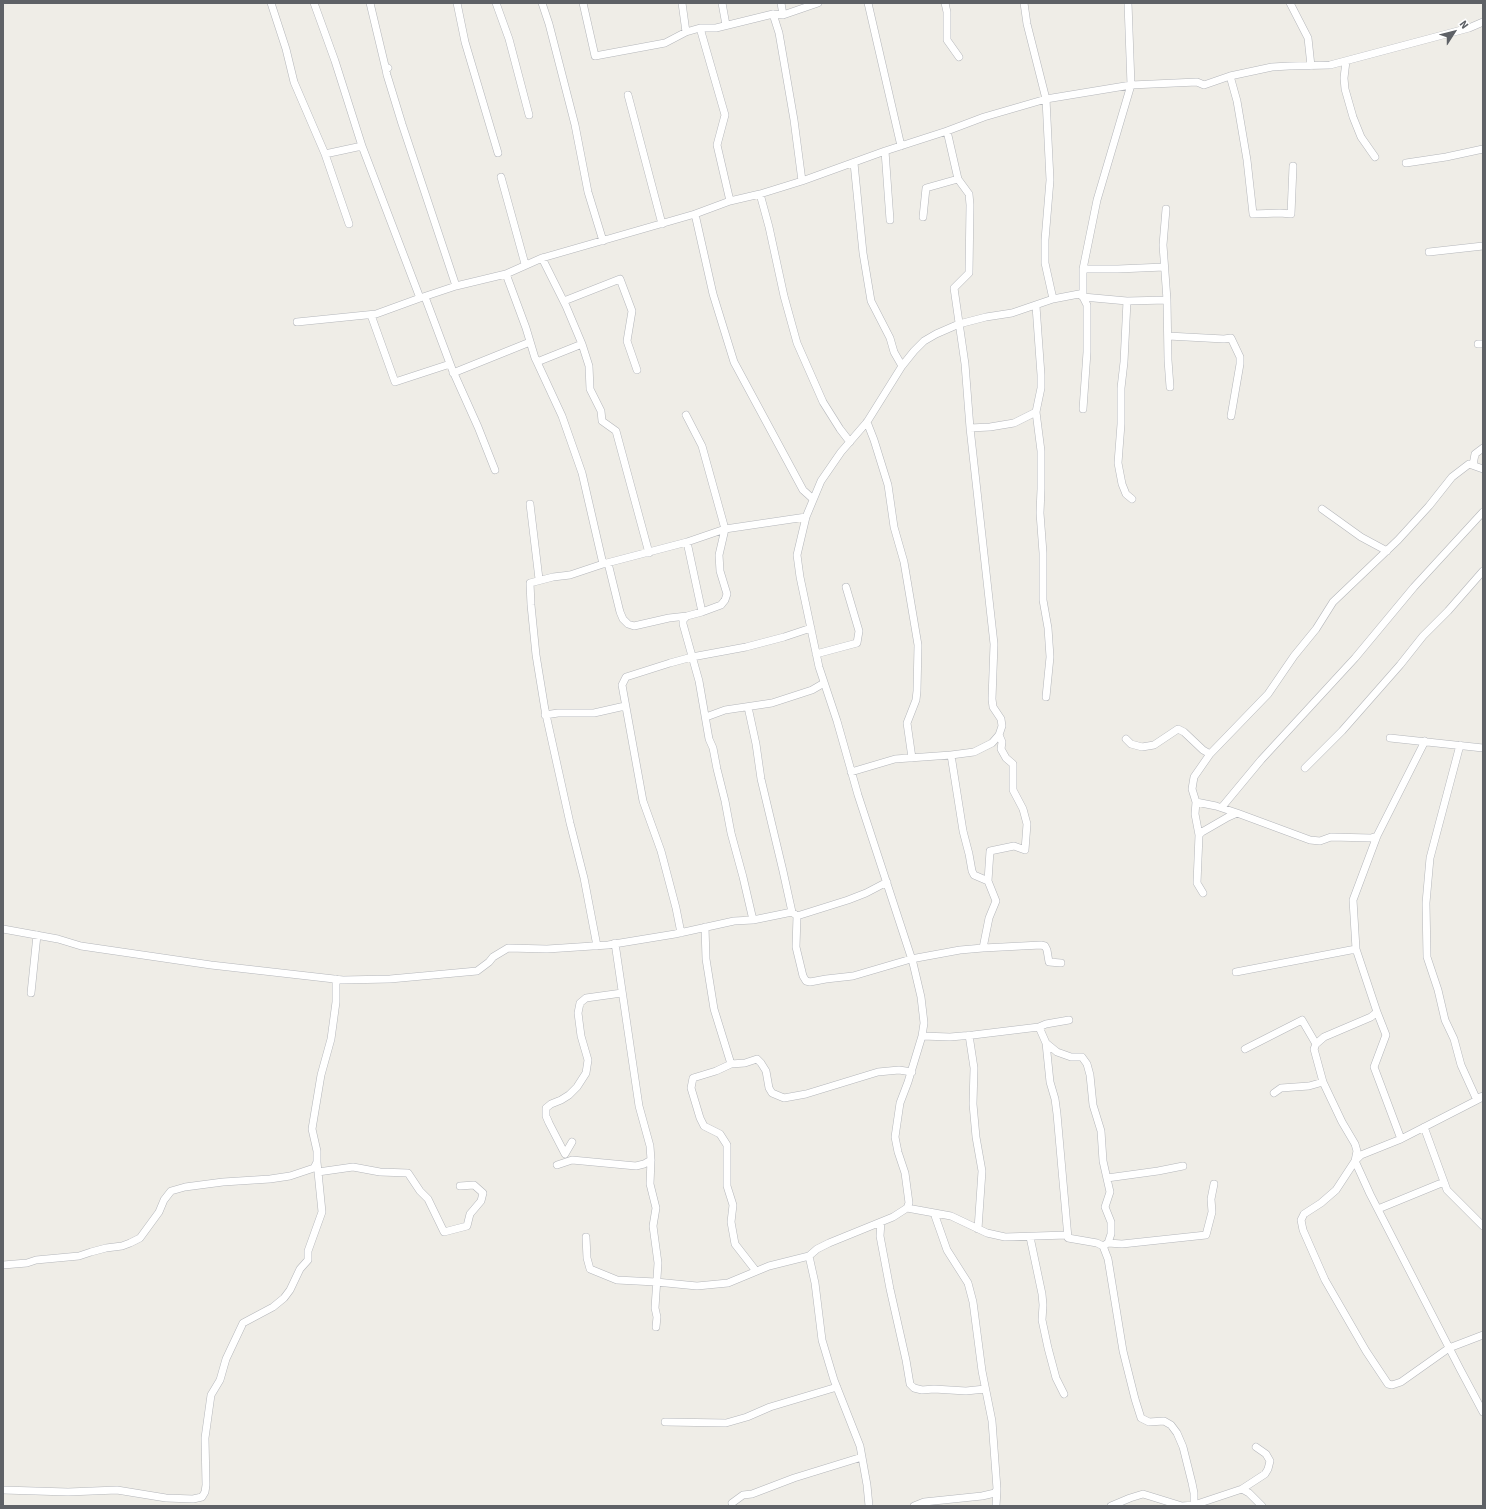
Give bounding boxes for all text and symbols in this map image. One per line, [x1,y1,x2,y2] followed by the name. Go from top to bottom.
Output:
[1434,12,1474,52] north arrow
[1456,17,1472,32] text: N

